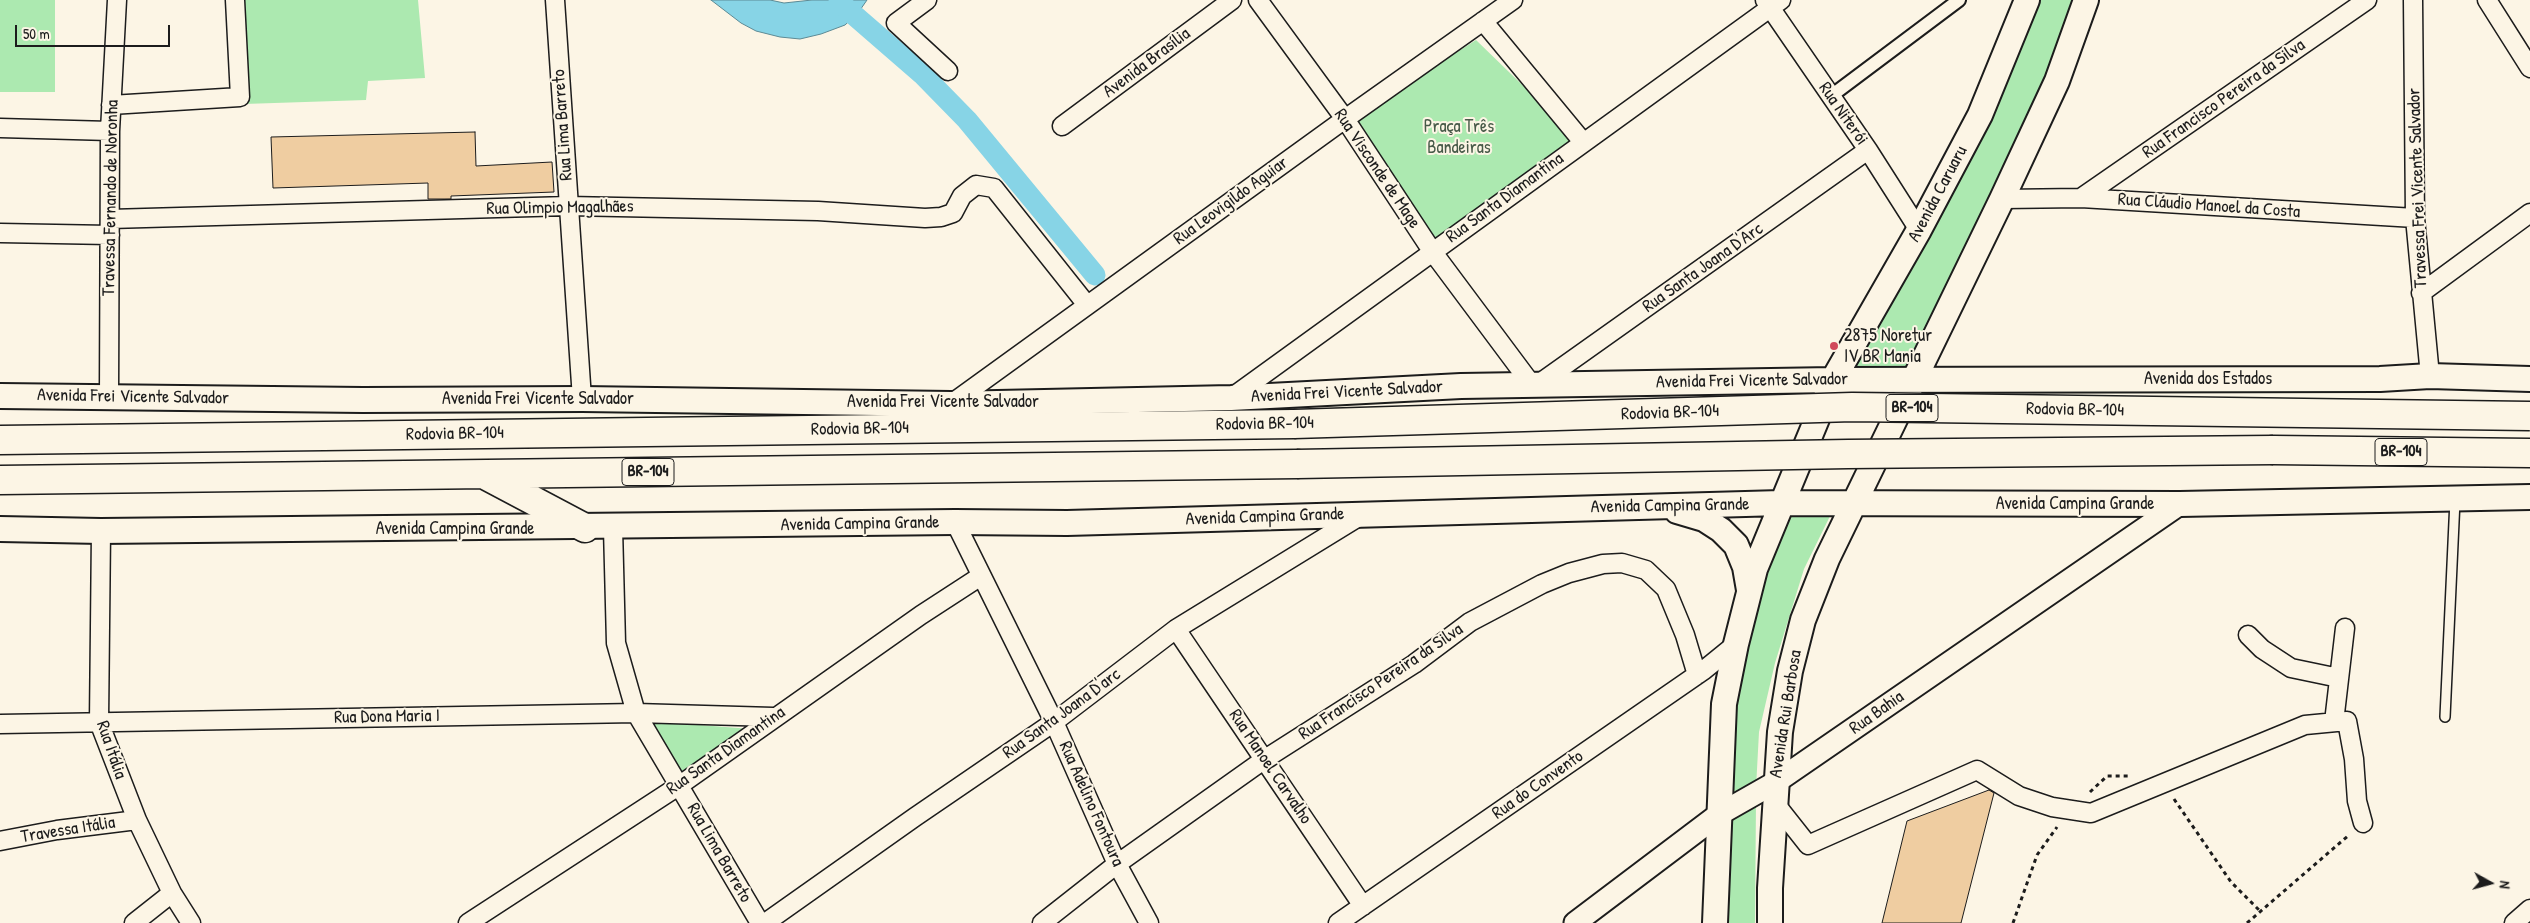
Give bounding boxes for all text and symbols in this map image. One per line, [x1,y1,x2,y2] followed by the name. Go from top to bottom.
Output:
[18,15,172,47] scale bar
[23,23,50,44] text: 50 m
[1099,23,1195,103] street label: Avenida Brasília
[2139,35,2309,163] street label: Rua Francisco Pereira da Silva
[548,69,578,181] street label: Rua Lima Barreto
[1814,78,1872,150] street label: Rua Niterói
[2404,88,2432,288] street label: Travessa Frei Vicente Salvador
[98,100,124,296] street label: Travessa Fernando de Noronha
[1329,105,1425,233] street label: Rua Visconde de Mage
[1424,116,1494,158] park label: Praça Três Bandeiras
[1904,142,1972,246] street label: Avenida Caruaru
[1442,148,1568,248] street label: Rua Santa Diamantina
[1170,152,1292,250] street label: Rua Leovigildo Aguiar
[2117,189,2301,223] street label: Rua Cláudio Manoel da Costa
[486,196,634,220] street label: Rua Olimpio Magalhães
[1639,218,1767,318] street label: Rua Santa Joana D'Arc
[1844,325,1932,368] place label: 2875 Noretur IV BR Mania
[1828,340,1840,352] marker: 2875 Noretur IV BR Mania
[2144,368,2272,390] street label: Avenida dos Estados
[1656,369,1848,393] street label: Avenida Frei Vicente Salvador
[1251,376,1443,408] street label: Avenida Frei Vicente Salvador
[37,385,229,409] street label: Avenida Frei Vicente Salvador
[442,388,634,410] street label: Avenida Frei Vicente Salvador
[847,391,1039,413] street label: Avenida Frei Vicente Salvador
[1886,394,1938,422] road number: BR-104
[2026,398,2124,422] street label: Rodovia BR-104
[1621,400,1719,426] street label: Rodovia BR-104
[1216,412,1314,436] street label: Rodovia BR-104
[811,417,909,441] street label: Rodovia BR-104
[406,422,504,446] street label: Rodovia BR-104
[2375,438,2427,466] road number: BR-104
[622,458,674,486] road number: BR-104
[1996,493,2154,515] street label: Avenida Campina Grande
[1590,494,1750,518] street label: Avenida Campina Grande
[1185,503,1345,531] street label: Avenida Campina Grande
[780,512,940,536] street label: Avenida Campina Grande
[376,518,534,540] street label: Avenida Campina Grande
[1295,619,1467,745] street label: Rua Francisco Pereira da Silva
[1765,649,1807,779] street label: Avenida Rui Barbosa
[999,664,1125,764] street label: Rua Santa Joana D'arc
[1846,687,1908,739] street label: Rua Bahia
[663,702,789,800] street label: Rua Santa Diamantina
[334,705,440,729] street label: Rua Dona Maria I
[1224,706,1316,828] street label: Rua Manoel Carvalho
[91,718,131,782] street label: Rua Itália
[1054,738,1128,870] street label: Rua Adelino Fontoura
[1488,746,1588,824] street label: Rua do Convento
[682,799,756,907] street label: Rua Lima Barreto
[19,812,117,848] street label: Travessa Itália
[2465,858,2515,908] north arrow
[2496,880,2515,890] text: N

